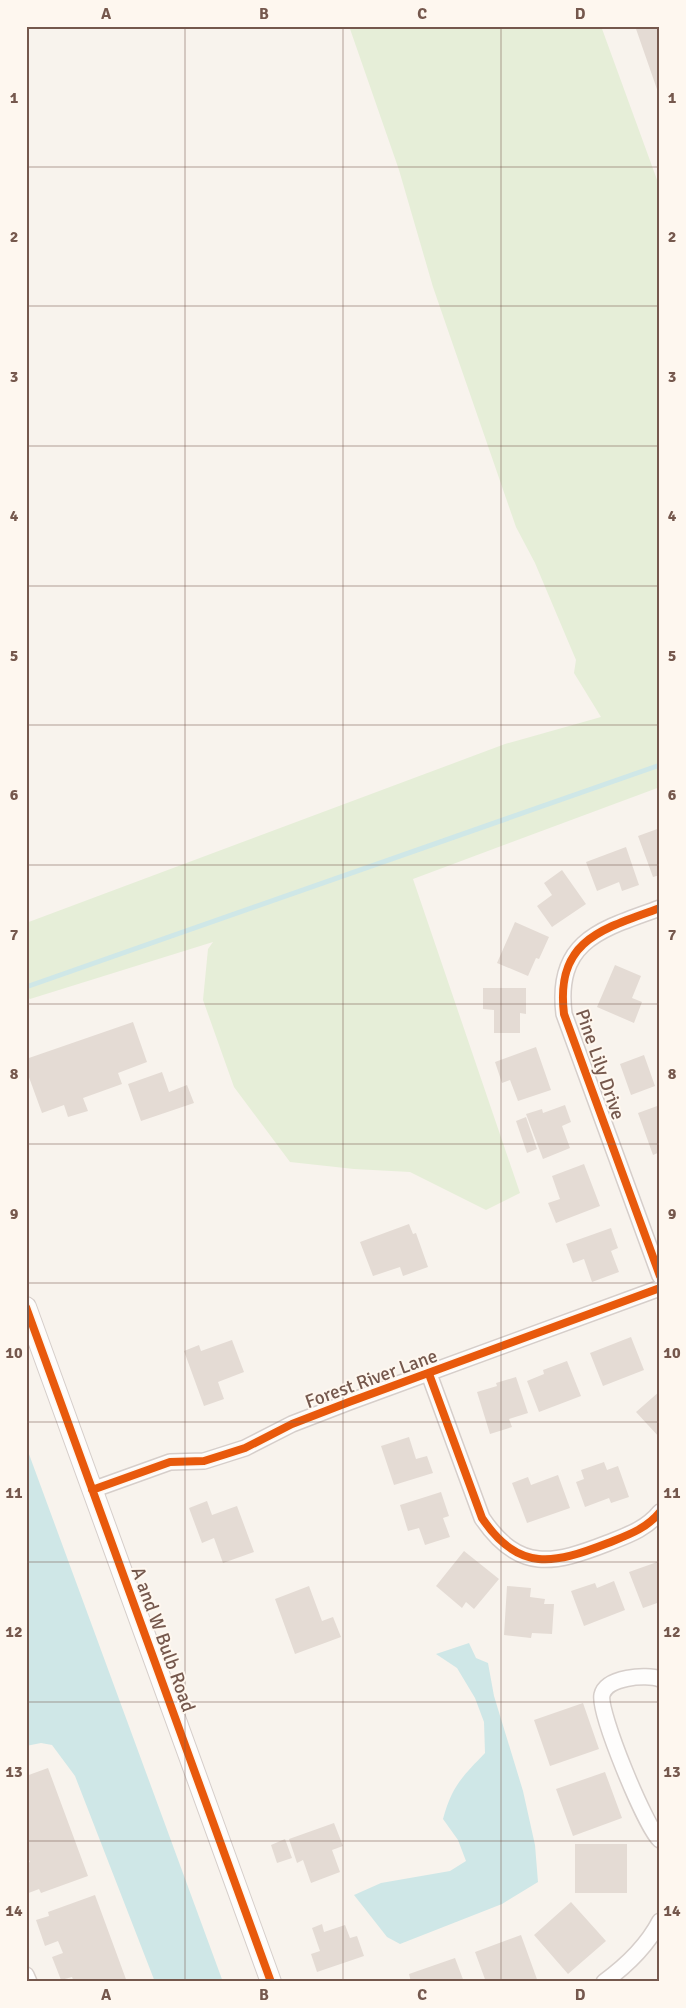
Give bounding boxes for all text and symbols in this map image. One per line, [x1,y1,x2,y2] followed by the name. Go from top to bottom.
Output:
[101,4,112,24] text: A
[259,4,269,24] text: B
[417,4,427,24] text: C
[575,4,586,24] text: D
[10,88,19,108] text: 1
[668,88,677,108] text: 1
[10,227,18,247] text: 2
[668,227,676,247] text: 2
[10,367,18,387] text: 3
[668,367,676,387] text: 3
[10,506,19,526] text: 4
[668,506,677,526] text: 4
[10,646,18,666] text: 5
[668,646,676,666] text: 5
[10,785,19,805] text: 6
[668,785,677,805] text: 6
[10,925,19,945] text: 7
[668,925,677,945] text: 7
[570,1006,630,1123] street label: Pine Lily Drive
[10,1064,19,1084] text: 8
[668,1064,677,1084] text: 8
[10,1204,19,1224] text: 9
[668,1204,677,1224] text: 9
[5,1343,23,1363] text: 10
[663,1343,681,1363] text: 10
[302,1344,441,1414] street label: Forest River Lane
[5,1483,23,1503] text: 11
[663,1483,681,1503] text: 11
[126,1563,200,1715] street label: A and W Bulb Road
[5,1622,23,1642] text: 12
[663,1622,681,1642] text: 12
[5,1762,23,1782] text: 13
[663,1762,681,1782] text: 13
[5,1901,23,1921] text: 14
[663,1901,681,1921] text: 14
[101,1985,112,2005] text: A
[259,1985,269,2005] text: B
[417,1985,427,2005] text: C
[575,1985,586,2005] text: D

